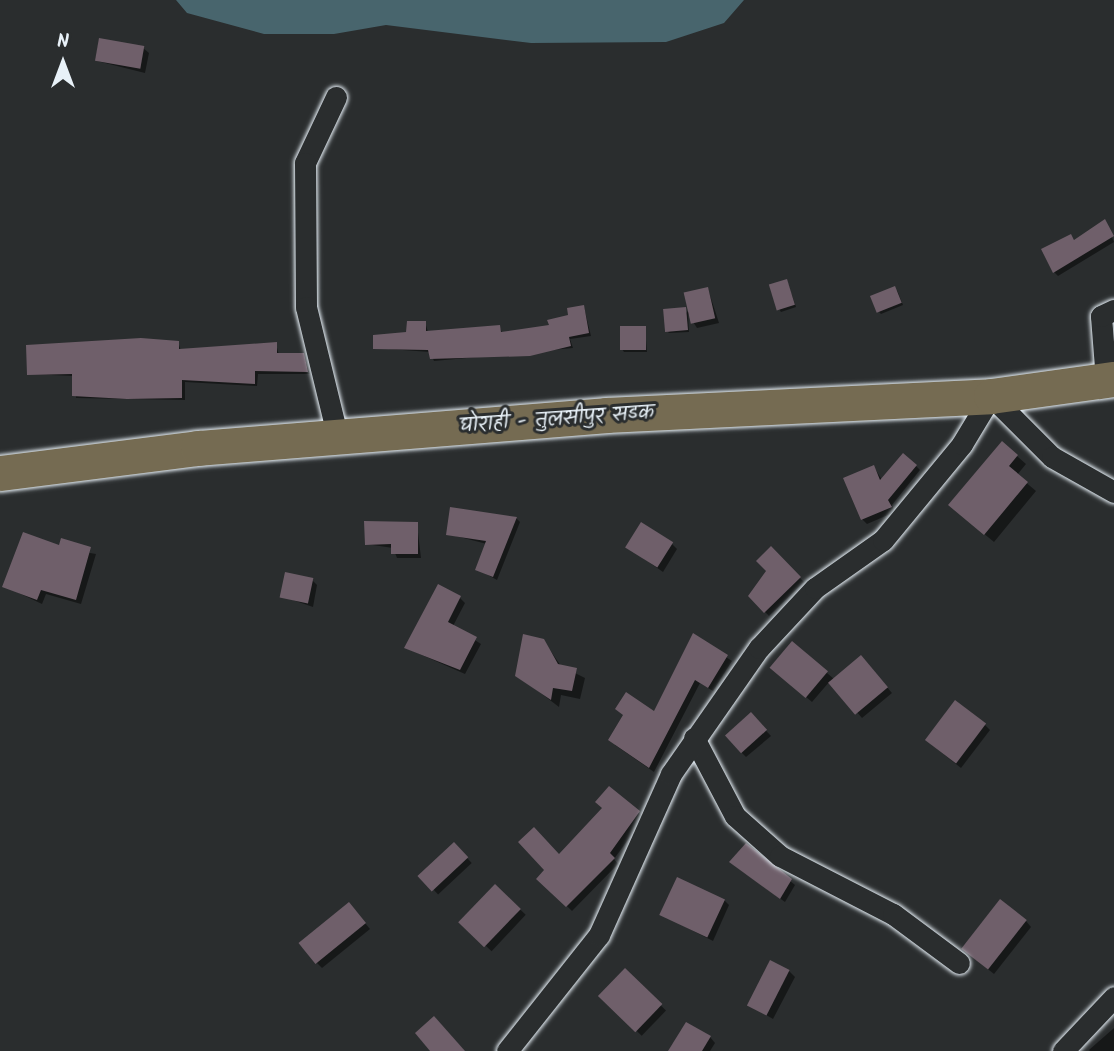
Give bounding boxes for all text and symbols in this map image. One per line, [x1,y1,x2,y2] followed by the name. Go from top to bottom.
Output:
[57,27,69,57] text: N
[28,28,98,98] north arrow
[459,401,655,439] street label: घोराही - तुलसीपुर सडक

